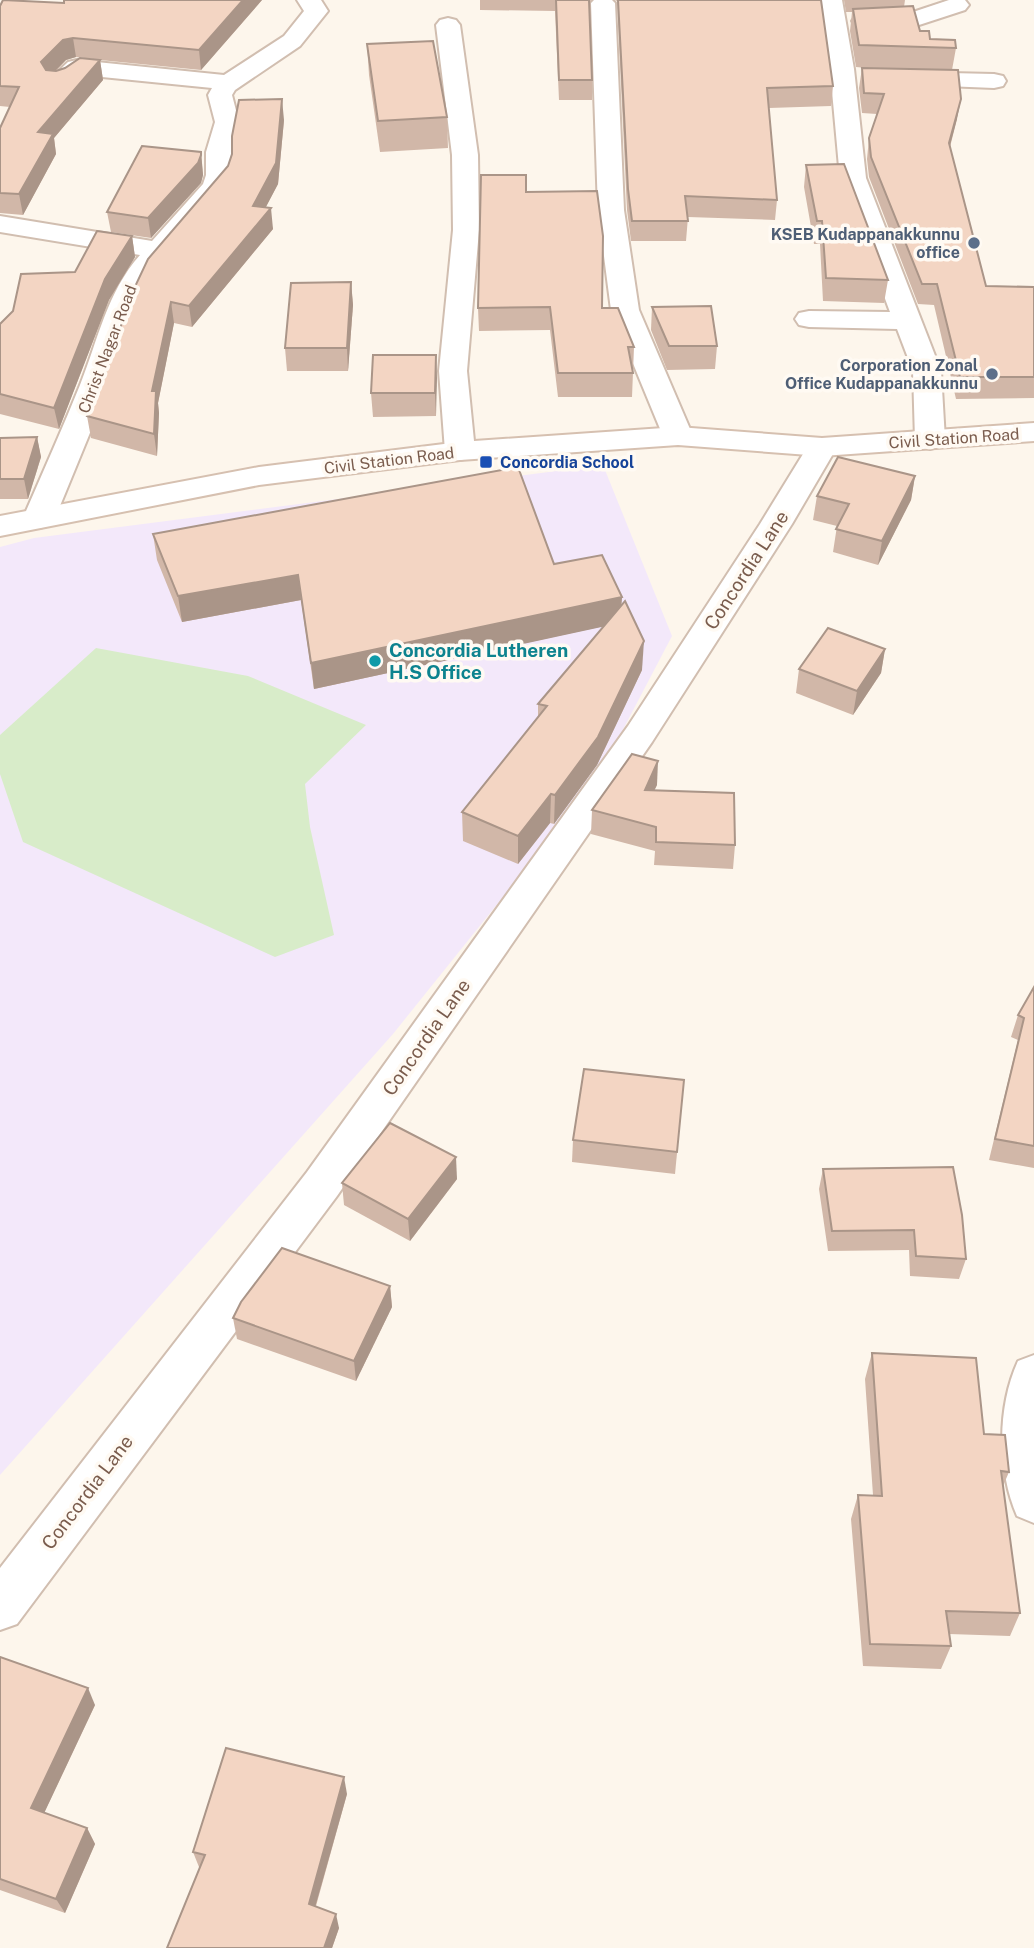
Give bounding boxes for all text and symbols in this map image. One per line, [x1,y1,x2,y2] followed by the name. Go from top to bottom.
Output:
[771,225,960,262] place label: KSEB Kudappanakkunnu office
[966,235,982,251] marker: KSEB Kudappanakkunnu office
[74,282,141,416] street label: Christ Nagar Road
[785,356,978,393] place label: Corporation Zonal Office Kudappanakkunnu
[984,366,1000,382] marker: Corporation Zonal Office Kudappanakkunnu
[888,424,1020,453] street label: Civil Station Road
[323,443,455,478] street label: Civil Station Road
[500,453,634,472] place label: Concordia School
[478,454,494,470] marker: Concordia School
[699,506,793,634] street label: Concordia Lane
[389,639,568,683] place label: Concordia Lutheren H.S Office
[367,653,383,669] marker: Concordia Lutheren H.S Office
[378,974,474,1100] street label: Concordia Lane
[37,1431,137,1553] street label: Concordia Lane

